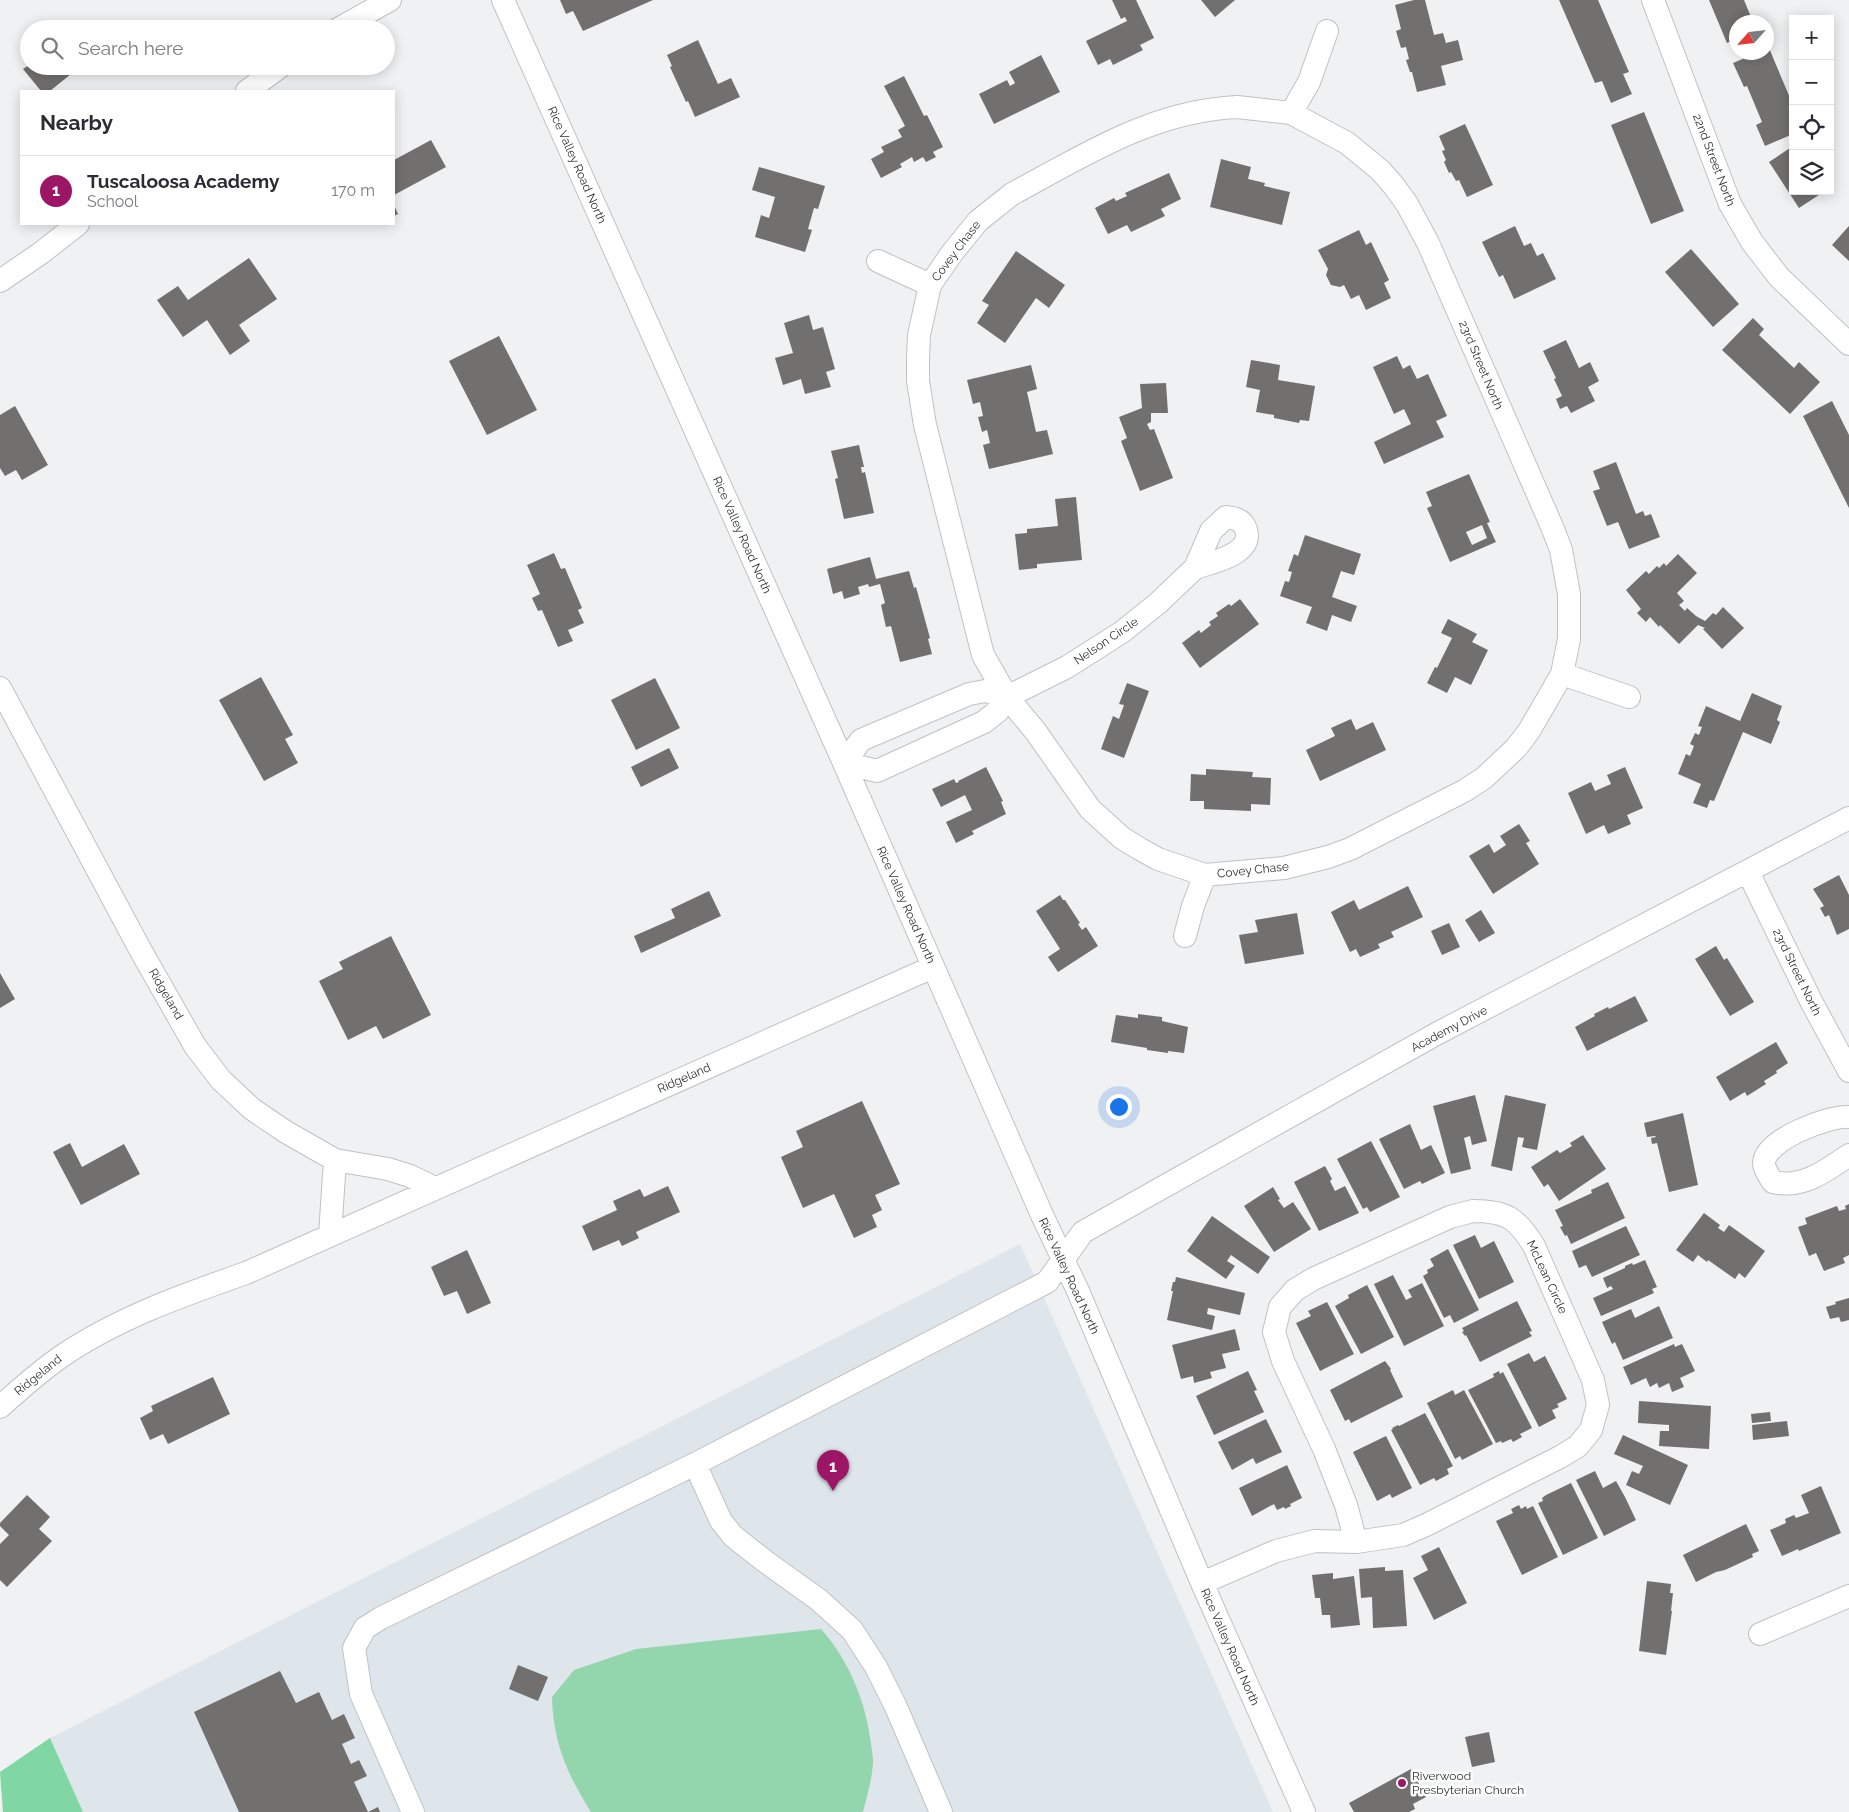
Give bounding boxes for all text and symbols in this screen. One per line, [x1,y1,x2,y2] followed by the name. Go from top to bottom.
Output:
[1729,15,1774,60] north arrow
[1789,15,1834,195] map controls
[1789,15,1834,60] button: +
[20,20,395,75] search box
[38,34,66,62] icon: search
[78,37,184,59] text: Search here
[1789,60,1834,105] button: −
[545,104,609,226] street label: Rice Valley Road North
[1789,105,1834,150] button: locate
[40,110,113,135] text: Nearby
[1690,112,1738,208] street label: 22nd Street North
[1789,150,1834,195] button: layers
[87,170,279,192] text: Tuscaloosa Academy
[52,181,60,200] text: 1
[331,181,375,200] text: 170 m
[87,192,138,211] text: School
[929,218,983,284] street label: Covey Chase
[1456,318,1506,412] street label: 23rd Street North
[710,474,774,596] street label: Rice Valley Road North
[1071,614,1141,668] street label: Nelson Circle
[874,844,938,966] street label: Rice Valley Road North
[1216,859,1290,881] street label: Covey Chase
[1770,926,1824,1018] street label: 23rd Street North
[146,966,186,1022] street label: Ridgeland
[1408,1003,1490,1055] street label: Academy Drive
[655,1060,713,1096] street label: Ridgeland
[1106,1094,1132,1120] your location
[1036,1216,1102,1336] street label: Rice Valley Road North
[1524,1238,1570,1316] street label: McLean Circle
[12,1352,64,1398] street label: Ridgeland
[817,1450,849,1491] pin: 1
[1198,1586,1262,1708] street label: Rice Valley Road North
[1412,1769,1524,1797] place label: Riverwood Presbyterian Church
[1396,1777,1408,1789] marker: Riverwood Presbyterian Church

